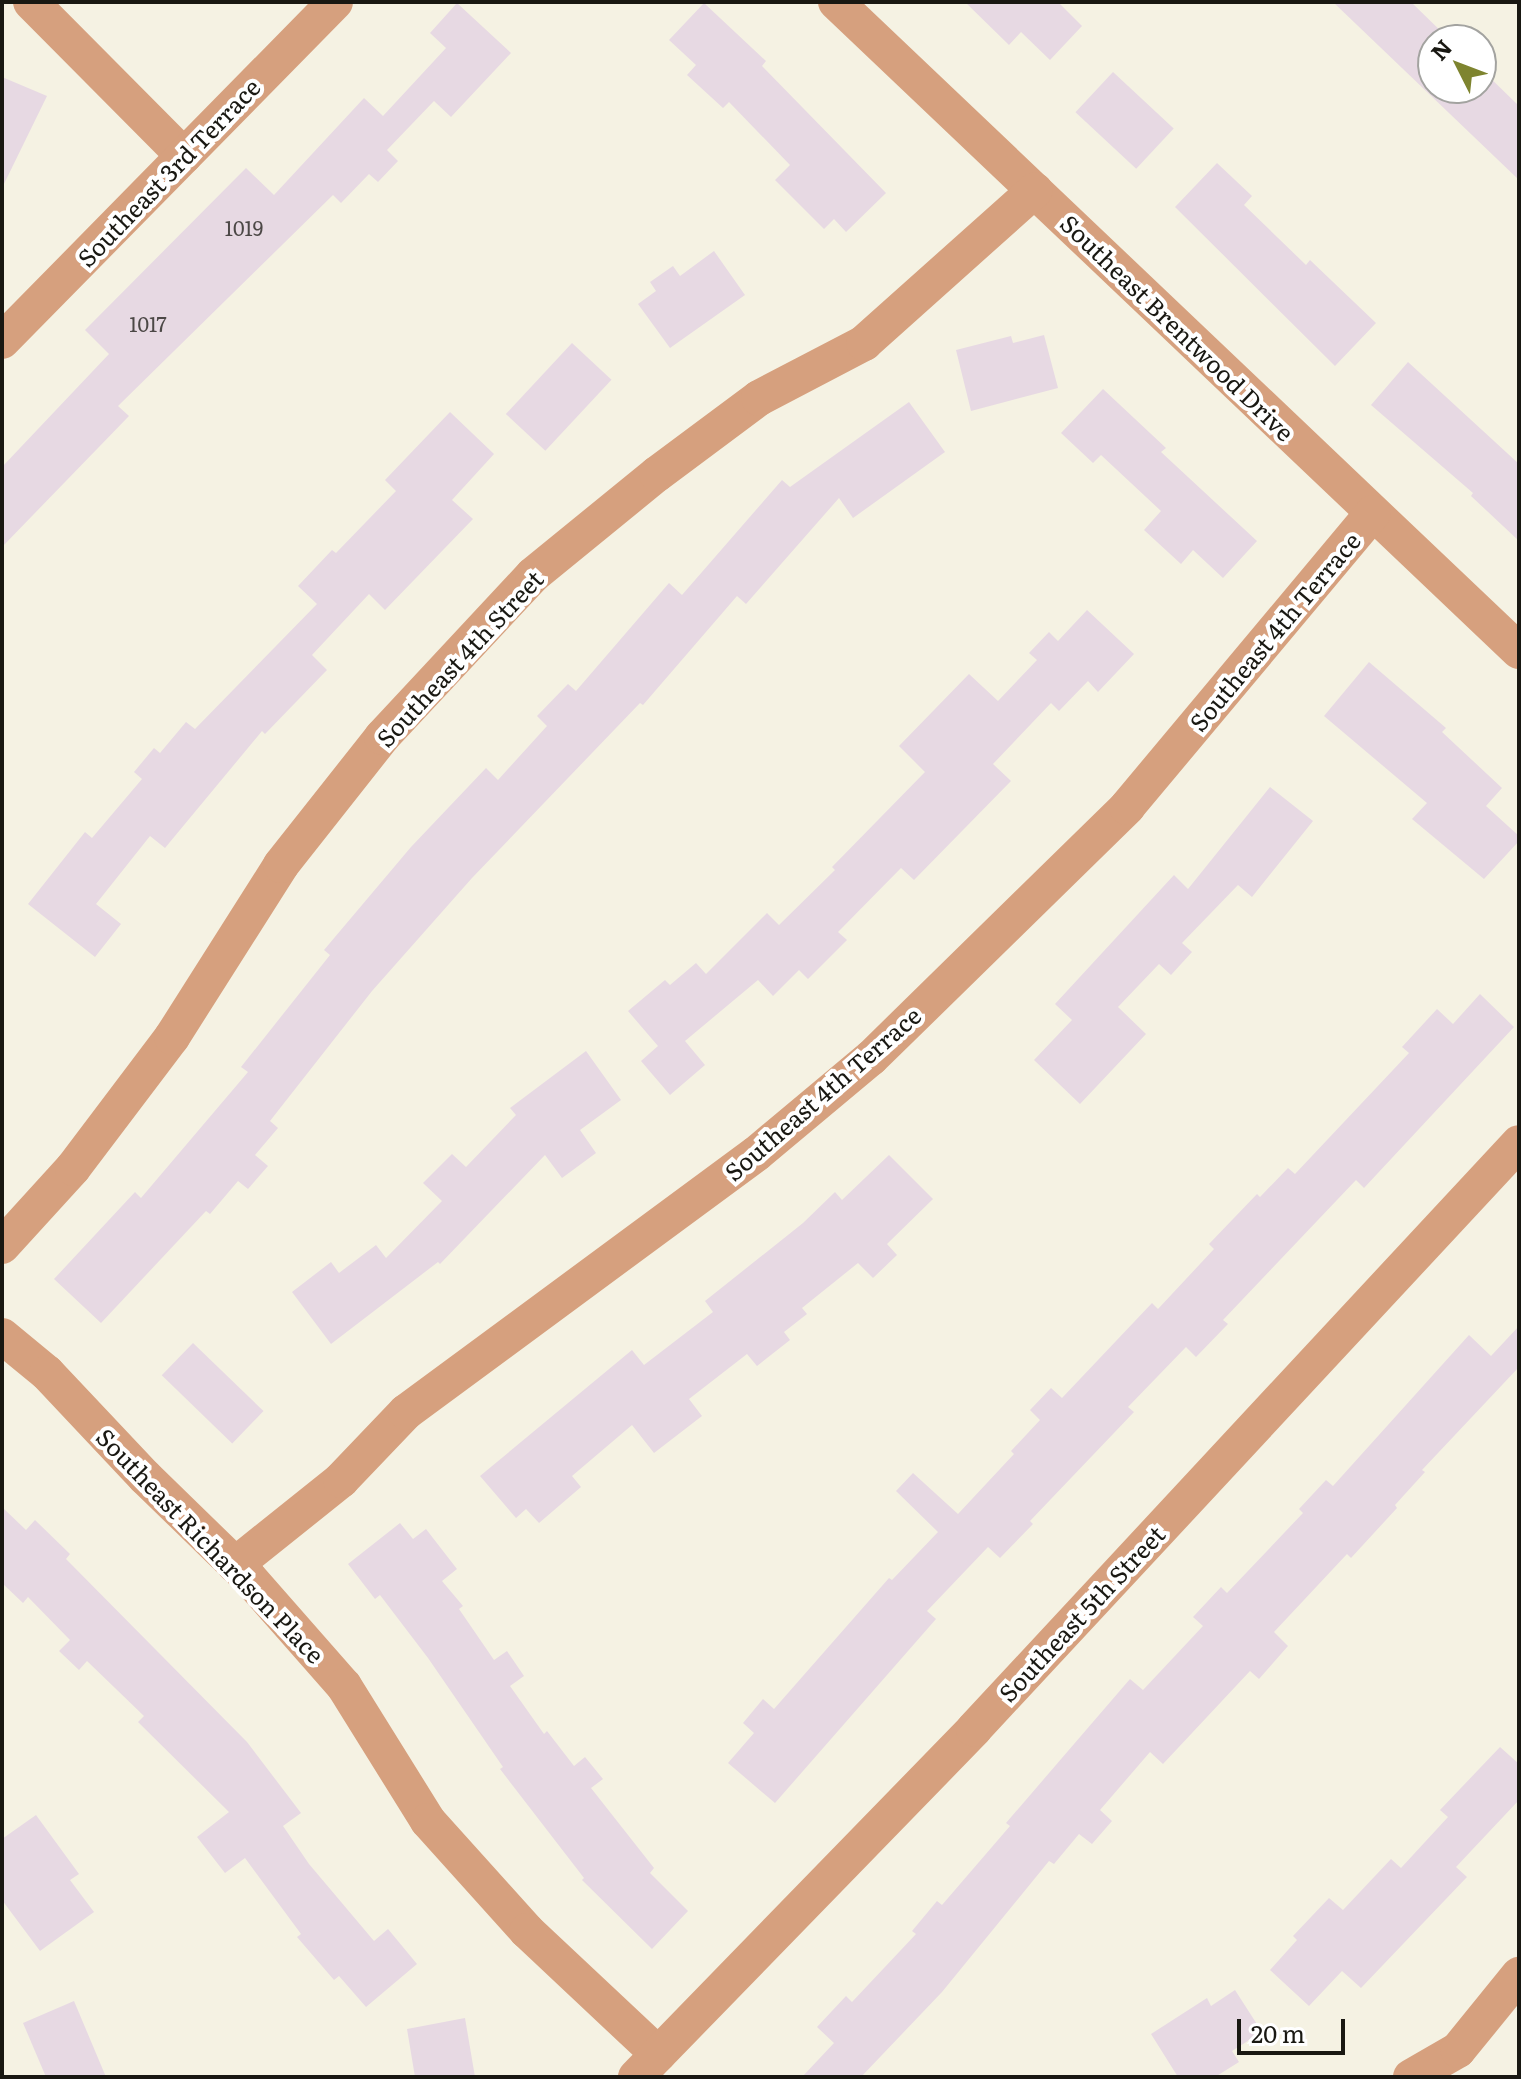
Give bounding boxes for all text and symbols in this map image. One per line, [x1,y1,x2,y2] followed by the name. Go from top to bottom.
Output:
[1417,24,1497,104] north arrow
[1422,31,1459,67] text: N
[71,72,265,272] street label: Southeast 3rd Terrace
[1055,208,1301,446] street label: Southeast Brentwood Drive
[225,215,263,239] house number: 1019
[129,311,167,335] house number: 1017
[1183,526,1365,736] street label: Southeast 4th Terrace
[370,564,548,752] street label: Southeast 4th Street
[718,1000,926,1186] street label: Southeast 4th Terrace
[91,1422,331,1668] street label: Southeast Richardson Place
[992,1519,1170,1707] street label: Southeast 5th Street
[1241,2003,1349,2053] scale bar
[1251,2015,1305,2050] text: 20 m

